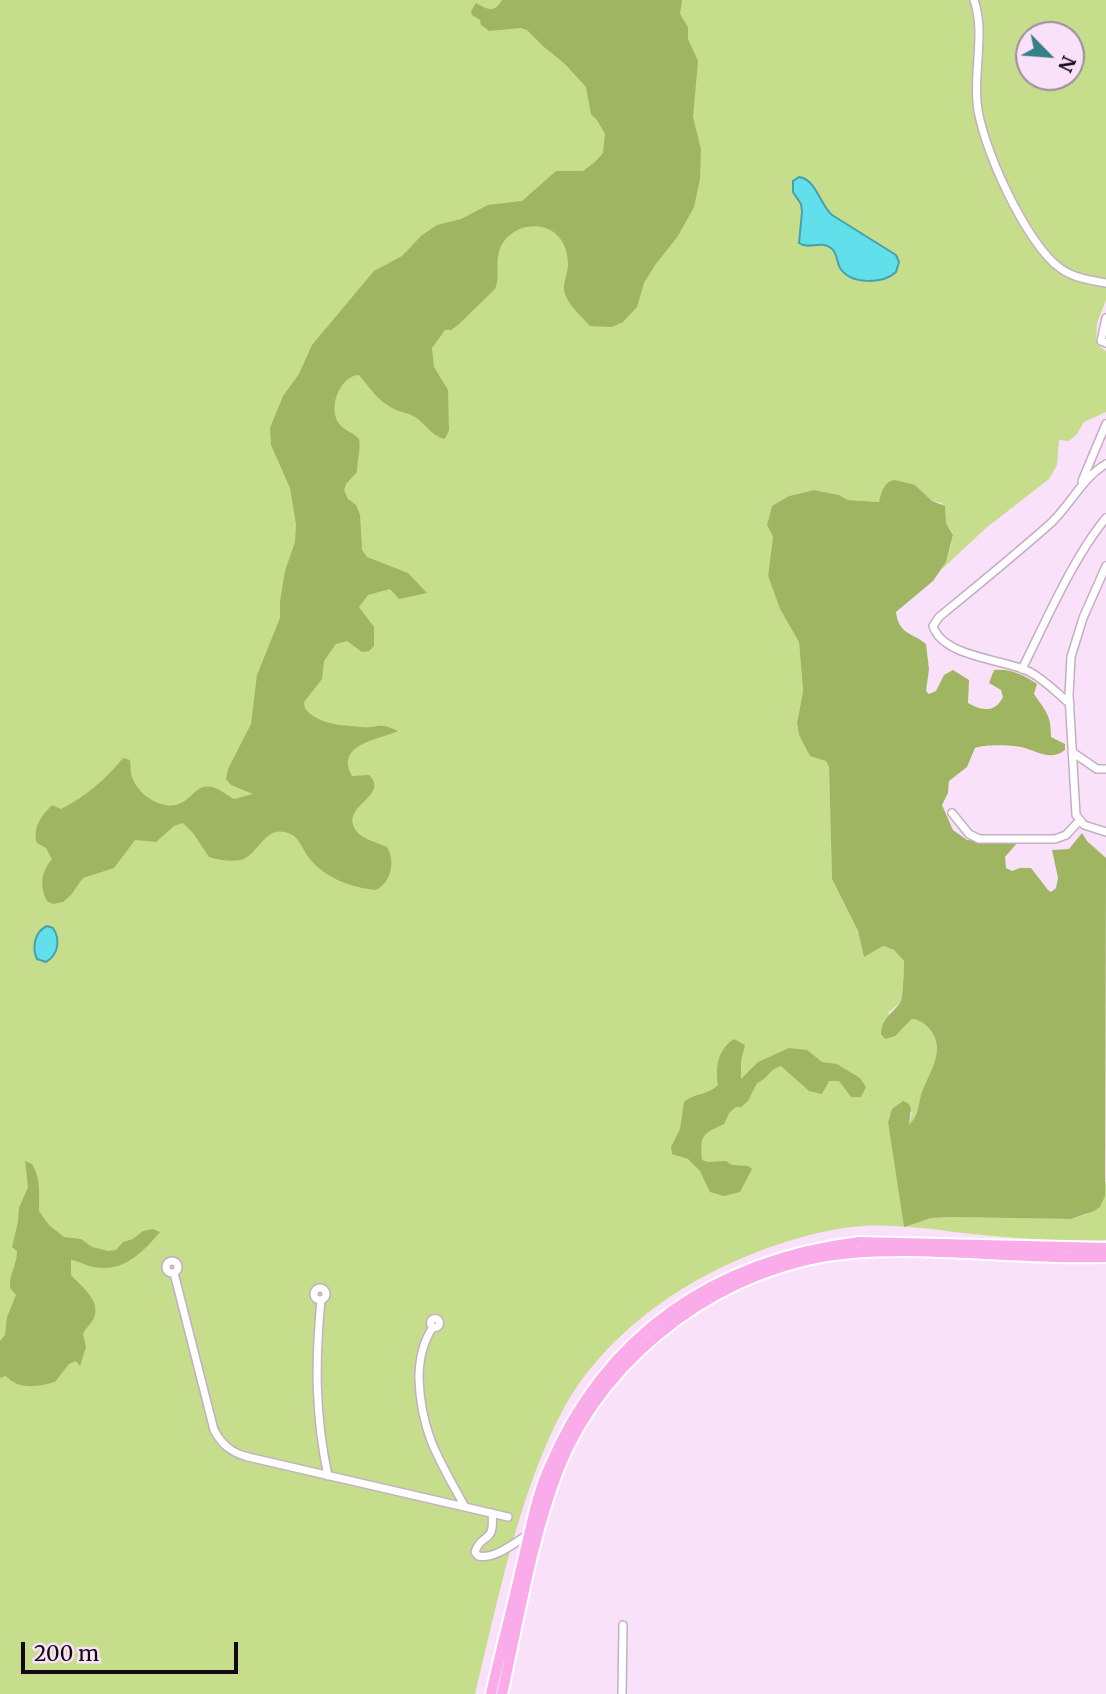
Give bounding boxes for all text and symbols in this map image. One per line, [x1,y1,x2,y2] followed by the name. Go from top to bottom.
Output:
[1015,21,1085,91] north arrow
[1053,52,1081,76] text: N
[24,1628,242,1672] scale bar
[34,1640,99,1667] text: 200 m

